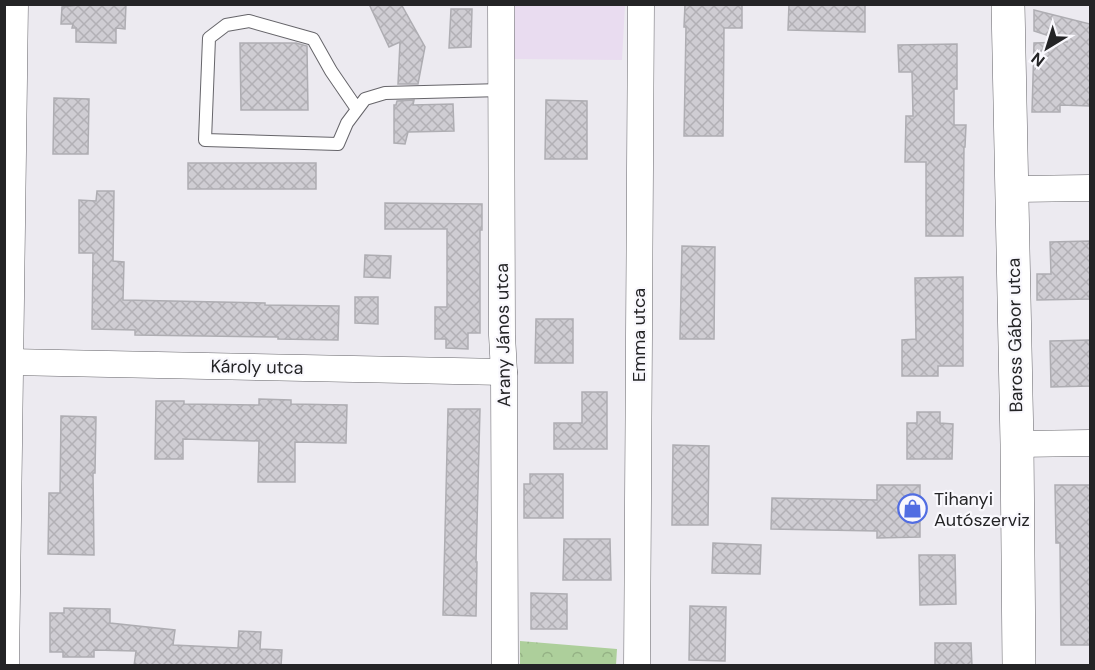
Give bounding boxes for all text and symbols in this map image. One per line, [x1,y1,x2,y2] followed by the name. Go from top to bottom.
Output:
[1017,18,1077,78] north arrow
[1027,48,1049,71] text: N
[1002,258,1028,412] street label: Baross Gábor utca
[490,263,516,407] street label: Arany János utca
[627,288,651,382] street label: Emma utca
[210,354,304,380] street label: Károly utca
[934,487,1030,532] place label: Tihanyi Autószerviz
[897,493,929,525] shop icon: Tihanyi Autószerviz

